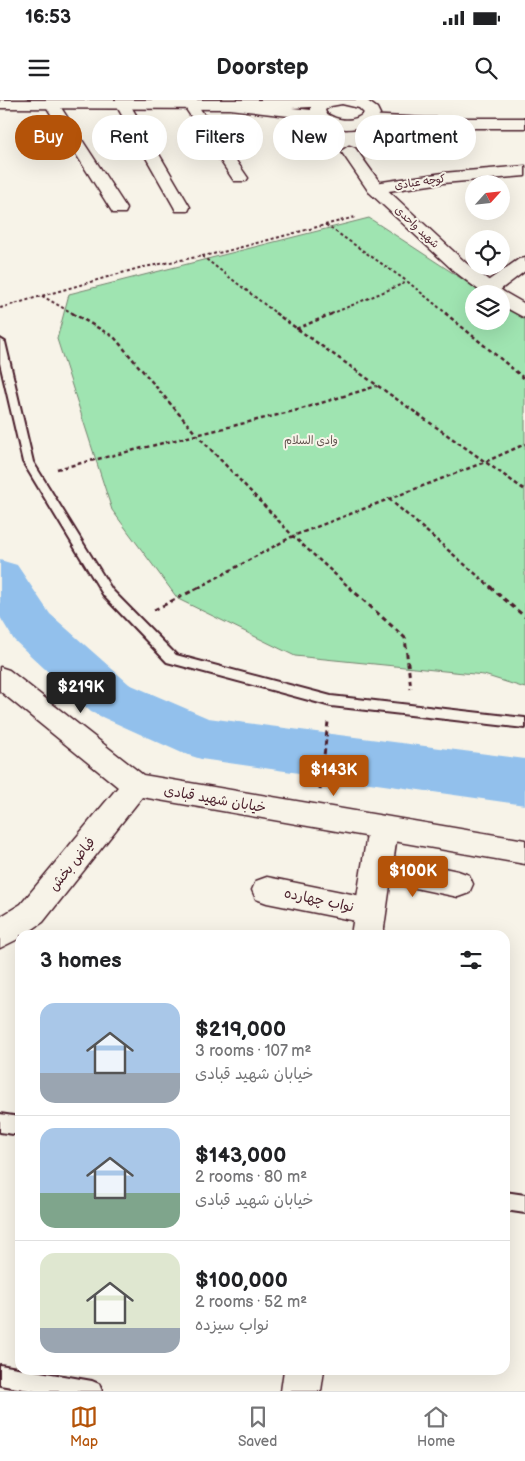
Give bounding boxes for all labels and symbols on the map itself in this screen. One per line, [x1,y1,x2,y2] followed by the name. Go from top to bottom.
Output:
[394,172,447,193] street label: کوچه عبادی
[465,175,510,220] north arrow
[392,203,442,251] street label: شهید واحدی
[284,434,338,449] park label: وادی السلام
[46,672,116,714] pin: $219K
[299,754,369,797] pin: $143K
[162,782,268,816] street label: خیابان شهید قبادی
[45,834,99,894] street label: فیاض بخش
[378,856,448,898] pin: $100K
[282,884,355,917] street label: نواب چهارده

